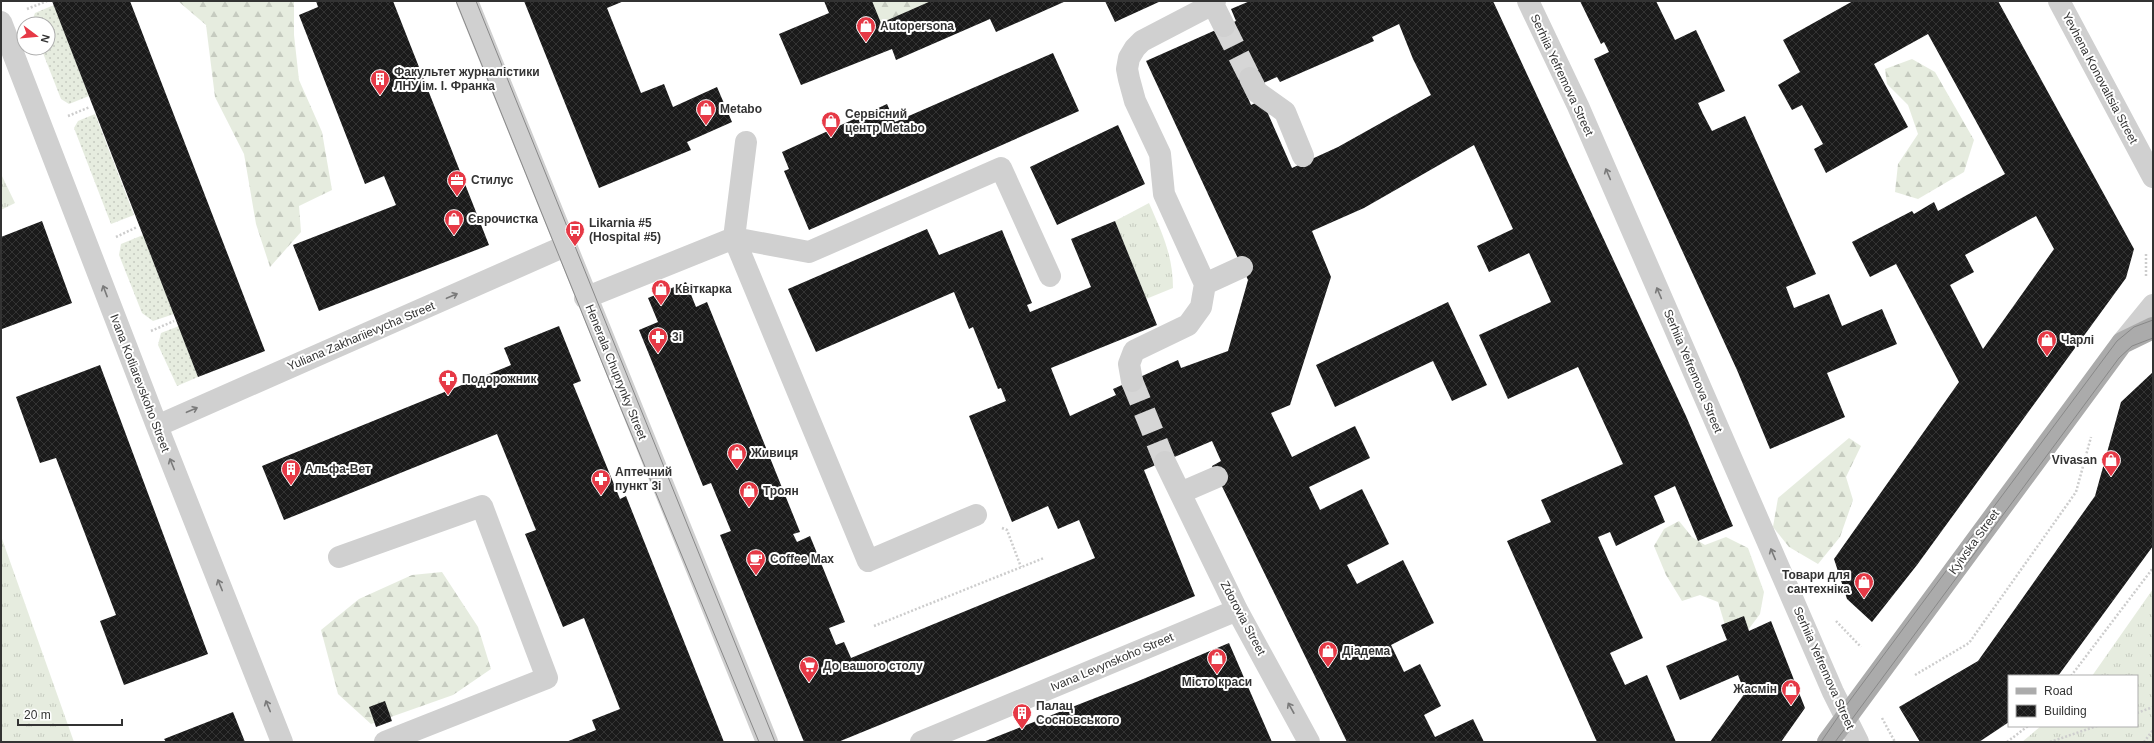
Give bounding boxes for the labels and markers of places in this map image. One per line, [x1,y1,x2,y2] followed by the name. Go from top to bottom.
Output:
[855,15,877,43] shop icon: Autopersona
[880,19,954,33] place label: Autopersona
[394,65,540,93] place label: Факультет журналістики ЛНУ ім. І. Франка
[369,68,391,96] building icon: Факультет журналістики ЛНУ ім. І. Франка
[695,98,717,126] shop icon: Metabo
[720,102,762,116] place label: Metabo
[845,107,925,135] place label: Сервісний центр Metabo
[820,110,842,138] shop icon: Сервісний центр Metabo
[446,169,468,197] office icon: Стилус
[471,173,514,187] place label: Стилус
[443,208,465,236] shop icon: Єврочистка
[468,212,538,226] place label: Єврочистка
[589,216,661,244] place label: Likarnia #5 (Hospital #5)
[564,219,586,247] bus stop icon: Likarnia #5 (Hospital #5)
[650,278,672,306] shop icon: Квіткарка
[675,282,732,296] place label: Квіткарка
[647,326,669,354] pharmacy icon: 3i
[2036,329,2058,357] shop icon: Чарлі
[672,330,682,344] place label: 3i
[2061,333,2094,347] place label: Чарлі
[437,368,459,396] pharmacy icon: Подорожник
[462,372,537,386] place label: Подорожник
[726,442,748,470] shop icon: Живиця
[750,446,798,460] place label: Живиця
[2100,449,2122,477] shop icon: Vivasan
[2052,453,2097,467] place label: Vivasan
[280,458,302,486] building icon: Альфа-Вет
[305,462,371,476] place label: Альфа-Вет
[615,465,672,493] place label: Аптечний пункт 3і
[590,468,612,496] pharmacy icon: Аптечний пункт 3і
[738,480,760,508] shop icon: Троян
[763,484,799,498] place label: Троян
[745,548,767,576] cafe icon: Coffee Max
[770,552,834,566] place label: Coffee Max
[1782,568,1850,596] place label: Товари для сантехніка
[1853,571,1875,599] shop icon: Товари для сантехніка
[1317,640,1339,668] shop icon: Діадема
[1342,644,1390,658] place label: Діадема
[1206,647,1228,675] shop icon: Місто краси
[798,655,820,683] supermarket icon: До вашого столу
[823,659,923,673] place label: До вашого столу
[1182,675,1252,689] place label: Місто краси
[1780,678,1802,706] shop icon: Жасмін
[1732,682,1777,696] place label: Жасмін
[1036,699,1120,727] place label: Палац Сосновського
[1011,702,1033,730] building icon: Палац Сосновського

